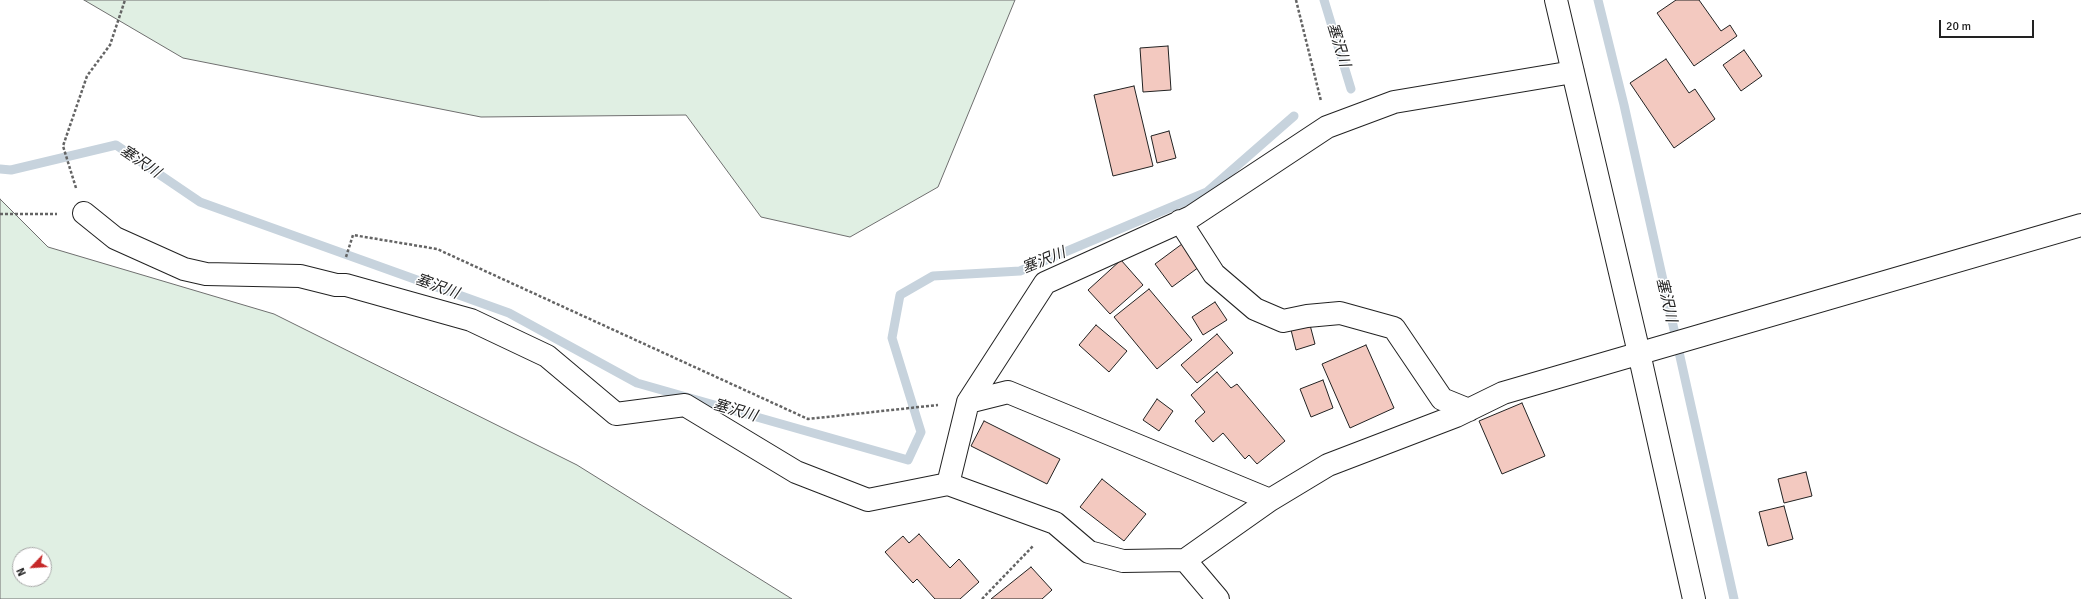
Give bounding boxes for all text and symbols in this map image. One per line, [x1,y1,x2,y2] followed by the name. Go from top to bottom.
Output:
[1941,12,2036,38] scale bar
[1946,19,1971,34] text: 20 m
[1323,21,1353,69] water label: 塞沢川
[116,142,164,182] water label: 塞沢川
[1020,244,1068,278] water label: 塞沢川
[413,271,461,303] water label: 塞沢川
[1652,276,1680,324] water label: 塞沢川
[711,396,759,426] water label: 塞沢川
[12,547,52,587] north arrow
[14,566,29,578] text: N

